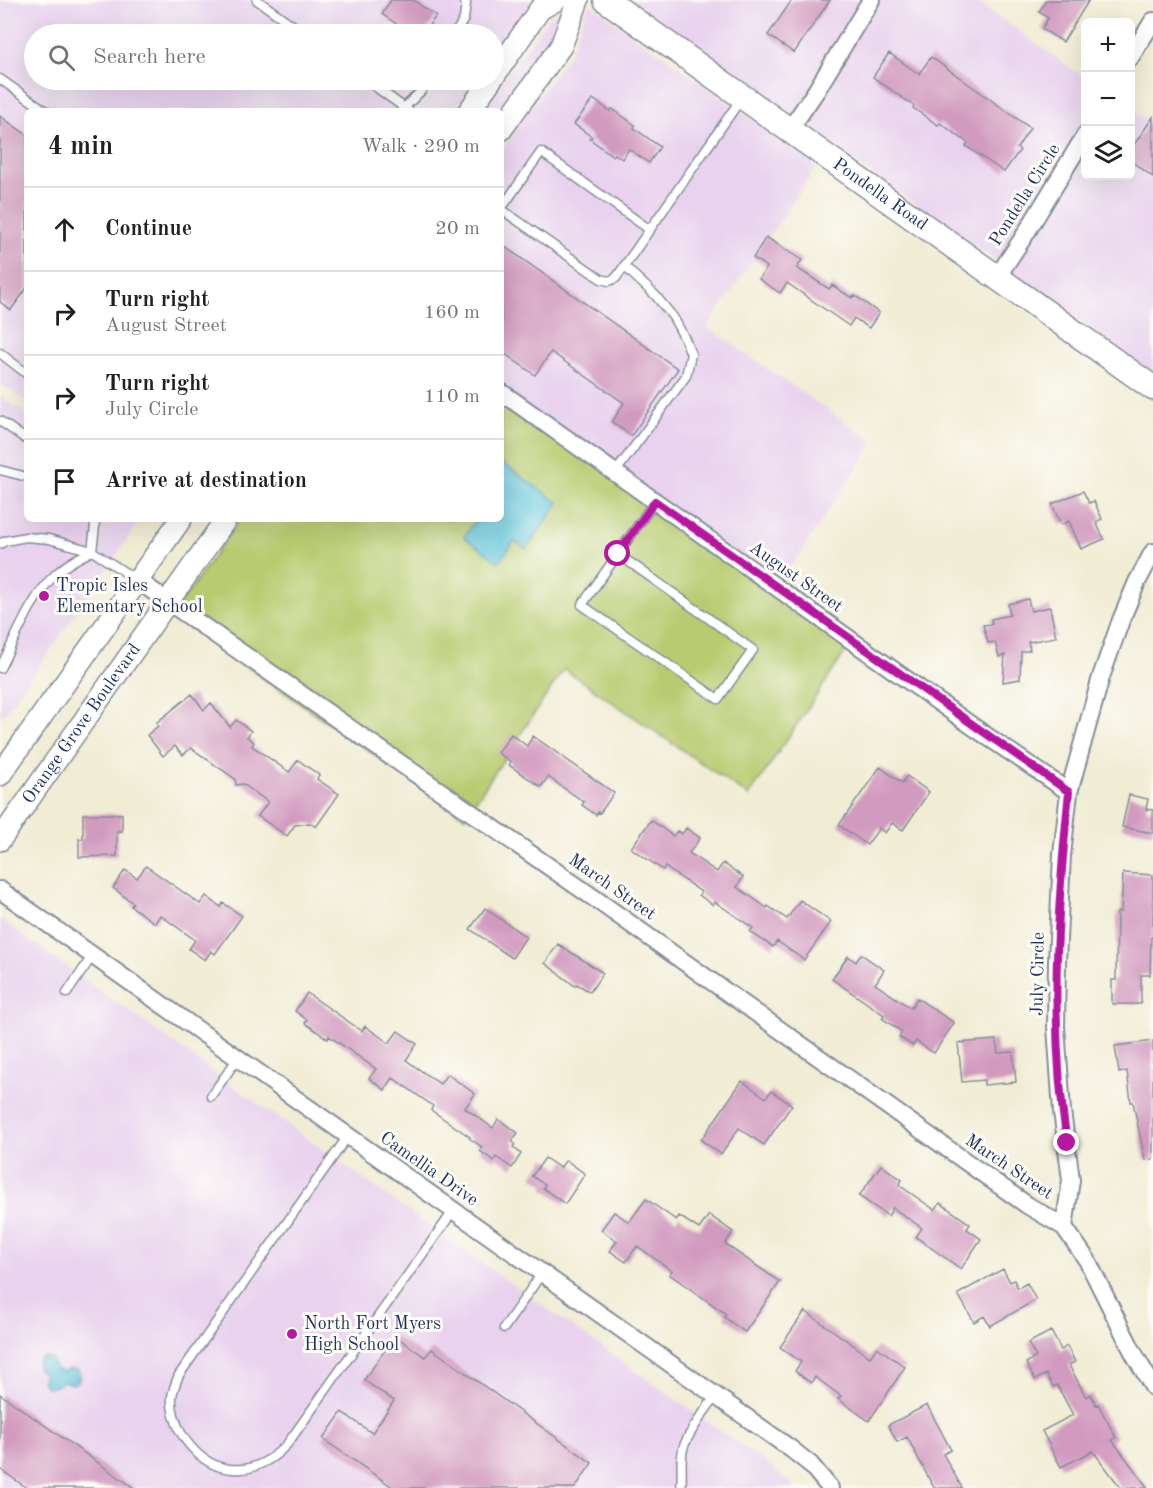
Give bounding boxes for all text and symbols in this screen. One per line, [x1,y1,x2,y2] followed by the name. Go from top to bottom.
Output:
[1081,18,1135,180] map controls
[1081,18,1135,72] button: +
[24,24,504,90] search box
[45,41,78,74] icon: search
[93,46,206,68] text: Search here
[1081,72,1135,126] button: −
[1081,126,1135,180] button: layers
[48,134,113,160] text: 4 min
[361,137,480,157] text: Walk · 290 m
[986,141,1064,249] street label: Pondella Circle
[829,155,931,234] street label: Pondella Road
[48,213,81,246] icon: ahead
[105,218,192,240] text: Continue
[435,219,480,239] text: 20 m
[105,289,209,311] text: Turn right
[48,297,81,330] icon: right
[424,303,480,323] text: 160 m
[105,316,227,336] text: August Street
[105,373,209,395] text: Turn right
[48,381,81,414] icon: right
[424,387,480,407] text: 110 m
[105,400,198,420] text: July Circle
[48,465,81,498] icon: arrive
[105,470,307,492] text: Arrive at destination
[746,538,846,616] street label: August Street
[604,540,630,566] route start
[56,577,203,616] place label: Tropic Isles Elementary School
[37,589,51,603] marker: Tropic Isles Elementary School
[19,641,144,807] street label: Orange Grove Boulevard
[565,850,659,924] street label: March Street
[1028,932,1048,1016] street label: July Circle
[377,1129,481,1209] street label: Camellia Drive
[1053,1129,1079,1155] route end
[962,1131,1056,1203] street label: March Street
[304,1315,441,1354] place label: North Fort Myers High School
[285,1327,299,1341] marker: North Fort Myers High School

